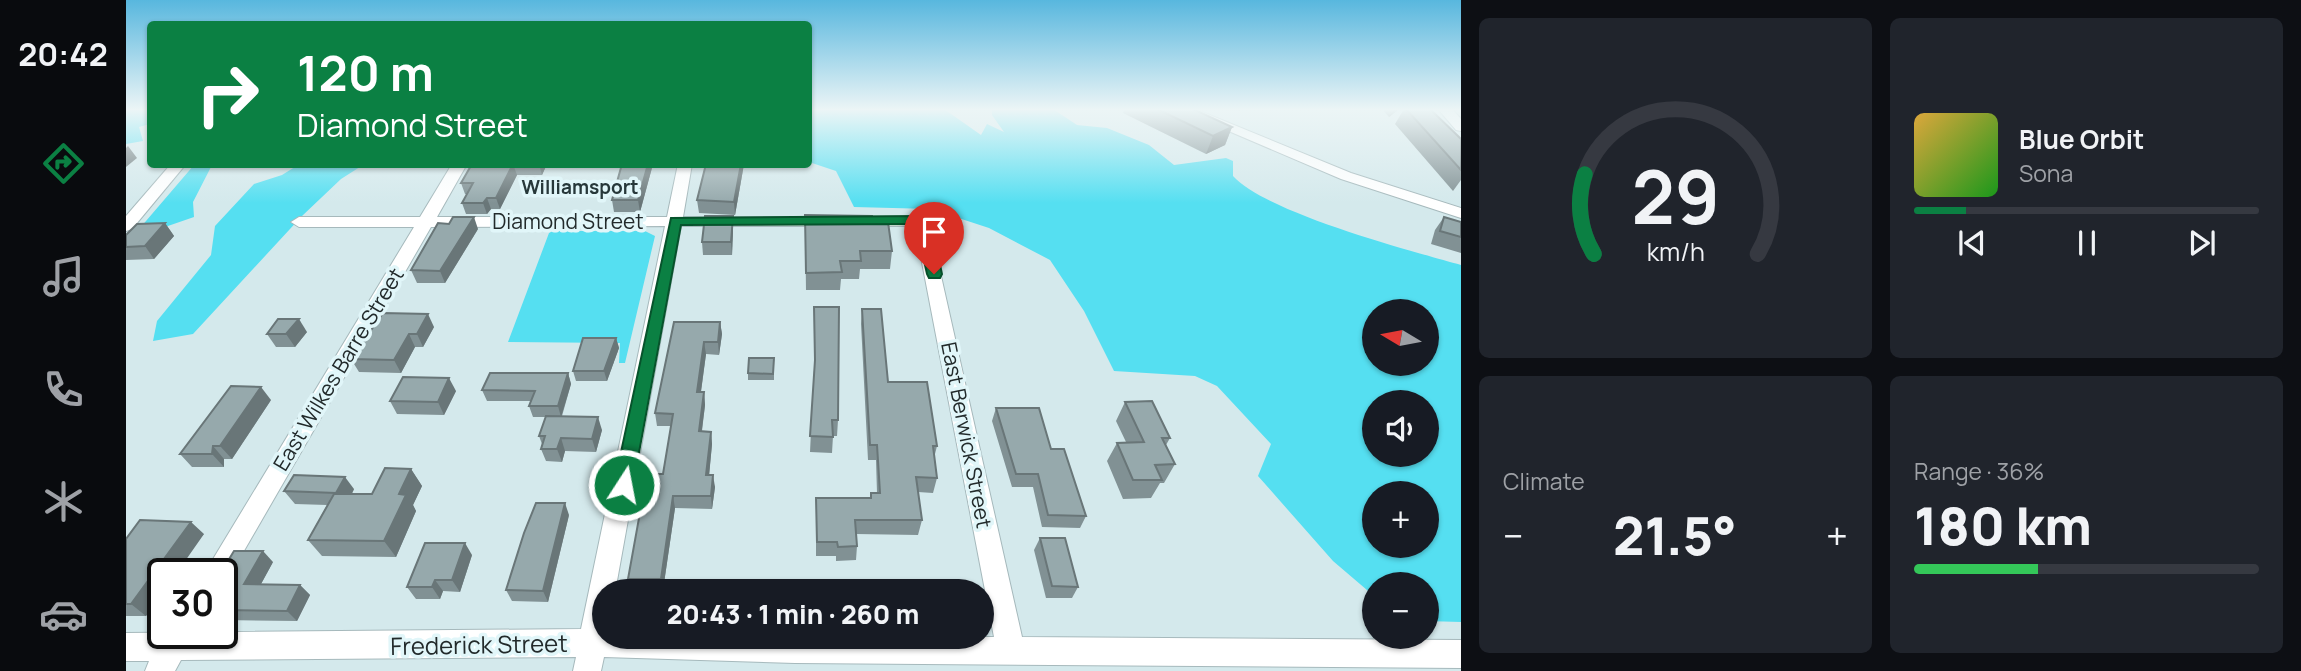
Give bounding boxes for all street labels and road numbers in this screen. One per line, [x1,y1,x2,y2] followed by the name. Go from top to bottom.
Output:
[492,207,644,235] street label: Diamond Street
[266,263,410,475] street label: East Wilkes Barre Street
[935,340,999,530] street label: East Berwick Street
[390,626,568,662] street label: Frederick Street

